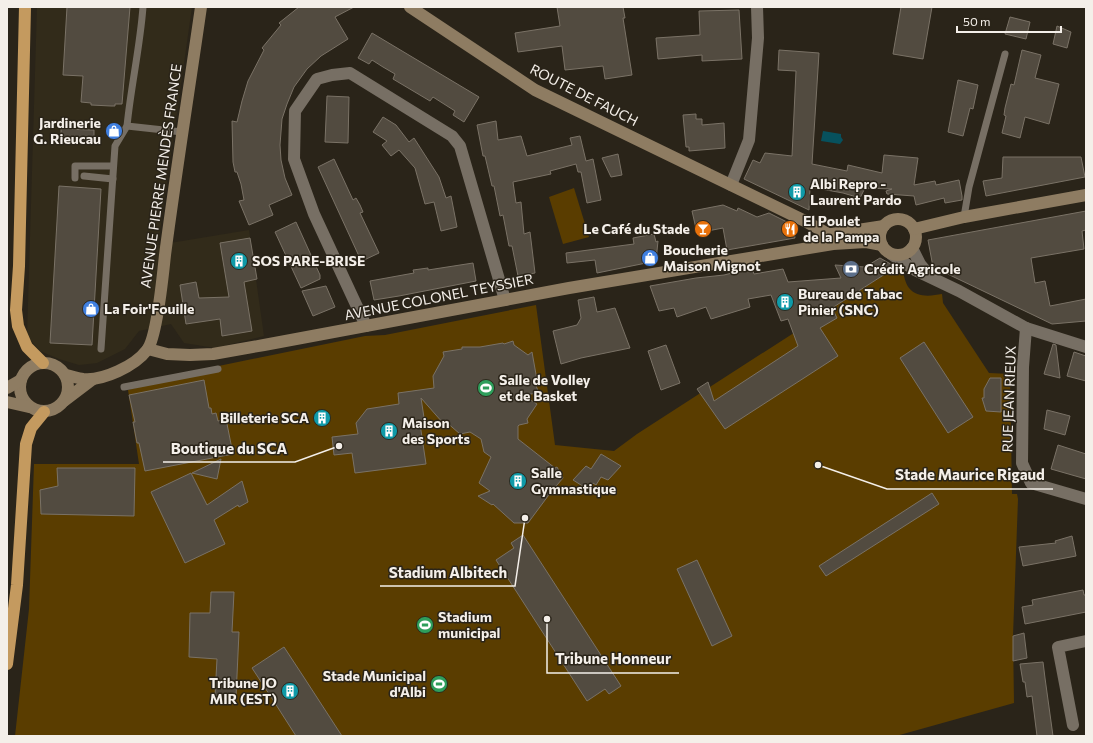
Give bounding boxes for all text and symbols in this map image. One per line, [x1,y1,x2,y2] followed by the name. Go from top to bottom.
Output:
[957,8,1061,34] scale bar
[963,14,991,28] text: 50 m
[527,60,641,129] street label: ROUTE DE FAUCH
[136,63,185,289] street label: AVENUE PIERRE MENDÈS FRANCE
[33,114,101,147] place label: Jardinerie G. Rieucau
[104,121,124,141] shop icon: Jardinerie G. Rieucau
[810,175,902,208] place label: Albi Repro - Laurent Pardo
[787,182,807,202] building icon: Albi Repro - Laurent Pardo
[803,212,879,245] place label: El Poulet de la Pampa
[693,219,713,239] bar icon: Le Café du Stade
[780,219,800,239] restaurant icon: El Poulet de la Pampa
[583,220,690,237] place label: Le Café du Stade
[663,241,761,274] place label: Boucherie Maison Mignot
[640,248,660,268] shop icon: Boucherie Maison Mignot
[229,251,249,271] building icon: SOS PARE-BRISE
[252,252,365,269] place label: SOS PARE-BRISE
[841,259,861,279] bank icon: Crédit Agricole
[864,260,961,277] place label: Crédit Agricole
[343,270,535,323] street label: AVENUE COLONEL TEYSSIER
[798,285,903,318] place label: Bureau de Tabac Pinier (SNC)
[775,292,795,312] building icon: Bureau de Tabac Pinier (SNC)
[81,299,101,319] shop icon: La Foir'Fouille
[104,300,194,317] place label: La Foir'Fouille
[998,345,1019,453] street label: RUE JEAN RIEUX
[499,371,591,404] place label: Salle de Volley et de Basket
[476,378,496,398] sports icon: Salle de Volley et de Basket
[312,408,332,428] building icon: Billeterie SCA
[220,409,309,426] place label: Billeterie SCA
[402,414,471,447] place label: Maison des Sports
[379,421,399,441] building icon: Maison des Sports
[163,435,295,462] callout: Boutique du SCA
[171,439,287,457] text: Boutique du SCA
[887,462,1053,489] callout: Stade Maurice Rigaud
[531,464,616,497] place label: Salle Gymnastique
[895,465,1045,483] text: Stade Maurice Rigaud
[508,471,528,491] building icon: Salle Gymnastique
[380,559,515,586] callout: Stadium Albitech
[389,563,507,581] text: Stadium Albitech
[438,608,500,641] place label: Stadium municipal
[415,615,435,635] sports icon: Stadium municipal
[547,646,679,673] callout: Tribune Honneur
[555,649,671,667] text: Tribune Honneur
[323,667,426,700] place label: Stade Municipal d'Albi
[209,674,277,707] place label: Tribune JO MIR (EST)
[429,674,449,694] sports icon: Stade Municipal d'Albi
[280,681,300,701] building icon: Tribune JO MIR (EST)

